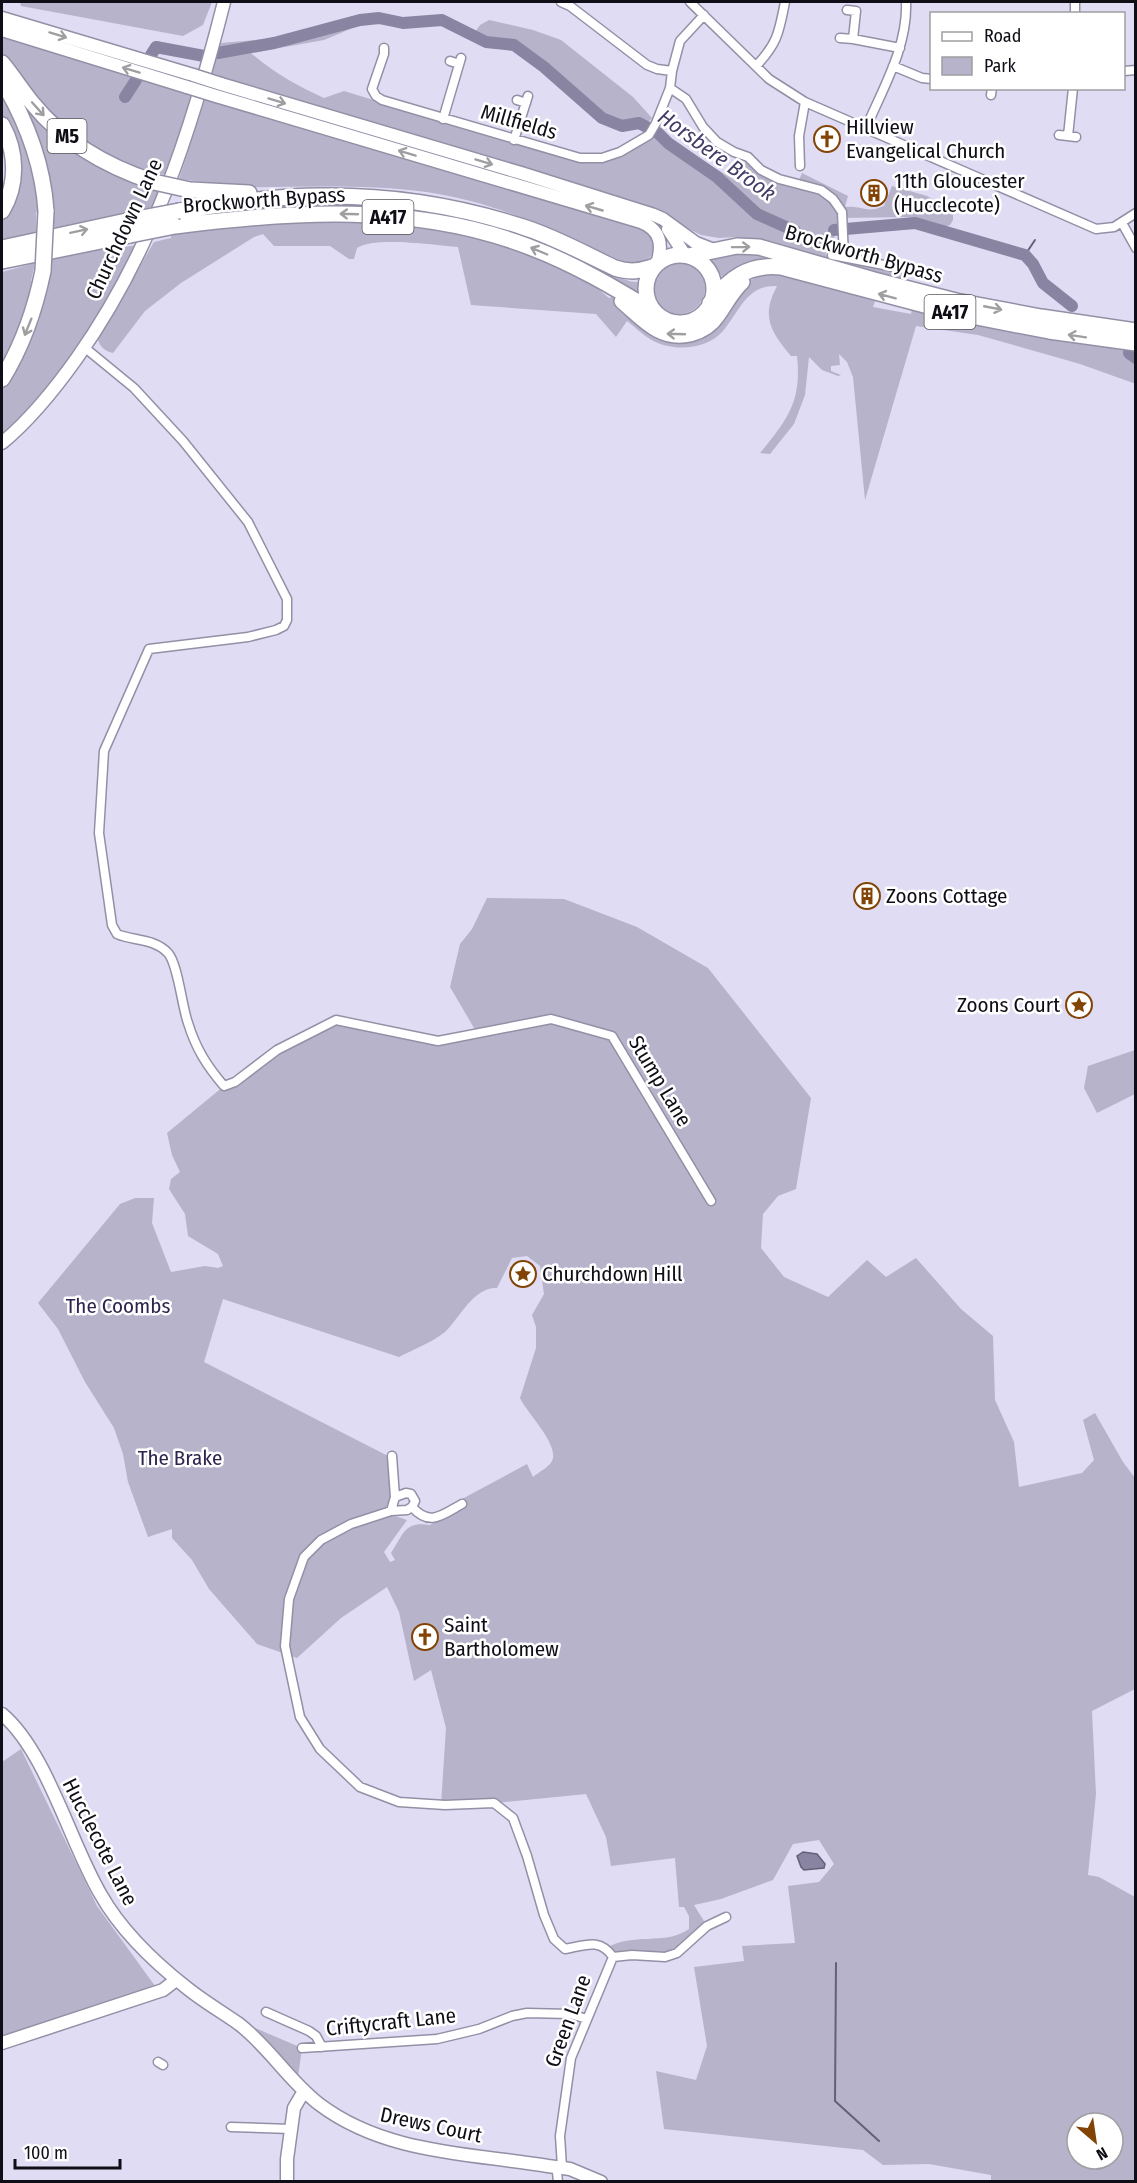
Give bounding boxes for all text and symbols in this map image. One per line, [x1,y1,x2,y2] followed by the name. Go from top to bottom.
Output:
[930,12,1125,90] legend
[984,25,1021,47] text: Road
[48,30,67,41] one-way arrow
[984,55,1017,77] text: Park
[122,64,141,75] one-way arrow
[267,96,286,107] one-way arrow
[478,99,560,145] street label: Millfields
[31,101,45,116] one-way arrow
[653,103,781,207] water label: Horsbere Brook
[846,114,1005,164] place label: Hillview Evangelical Church
[48,119,86,153] road number: M5
[812,124,842,154] church icon: Hillview Evangelical Church
[398,147,417,158] one-way arrow
[80,155,168,303] street label: Churchdown Lane
[474,157,493,168] one-way arrow
[894,168,1025,218] place label: 11th Gloucester (Hucclecote)
[859,178,889,208] building icon: 11th Gloucester (Hucclecote)
[182,181,346,219] street label: Brockworth Bypass
[362,200,414,234] road number: A417
[585,202,604,213] one-way arrow
[339,209,359,220] one-way arrow
[782,219,946,289] street label: Brockworth Bypass
[69,225,88,236] one-way arrow
[731,241,751,252] one-way arrow
[530,245,549,256] one-way arrow
[877,290,896,302] one-way arrow
[924,295,976,329] road number: A417
[983,303,1003,314] one-way arrow
[22,317,33,336] one-way arrow
[666,329,686,340] one-way arrow
[1068,330,1088,341] one-way arrow
[852,881,882,911] building icon: Zoons Cottage
[886,883,1007,909] place label: Zoons Cottage
[1064,990,1094,1020] place icon: Zoons Court
[957,992,1060,1018] place label: Zoons Court
[623,1031,697,1131] street label: Stump Lane
[508,1259,538,1289] place icon: Churchdown Hill
[542,1261,683,1287] place label: Churchdown Hill
[66,1293,170,1319] park label: The Coombs
[138,1445,222,1471] park label: The Brake
[444,1612,559,1662] place label: Saint Bartholomew
[410,1622,440,1652] church icon: Saint Bartholomew
[57,1774,143,1910] street label: Hucclecote Lane
[539,1971,597,2071] street label: Green Lane
[325,2002,457,2042] street label: Criftycraft Lane
[378,2102,484,2148] street label: Drews Court
[1065,2111,1125,2171] north arrow
[15,2132,120,2170] scale bar
[24,2142,68,2164] text: 100 m
[1093,2143,1111,2164] text: N

